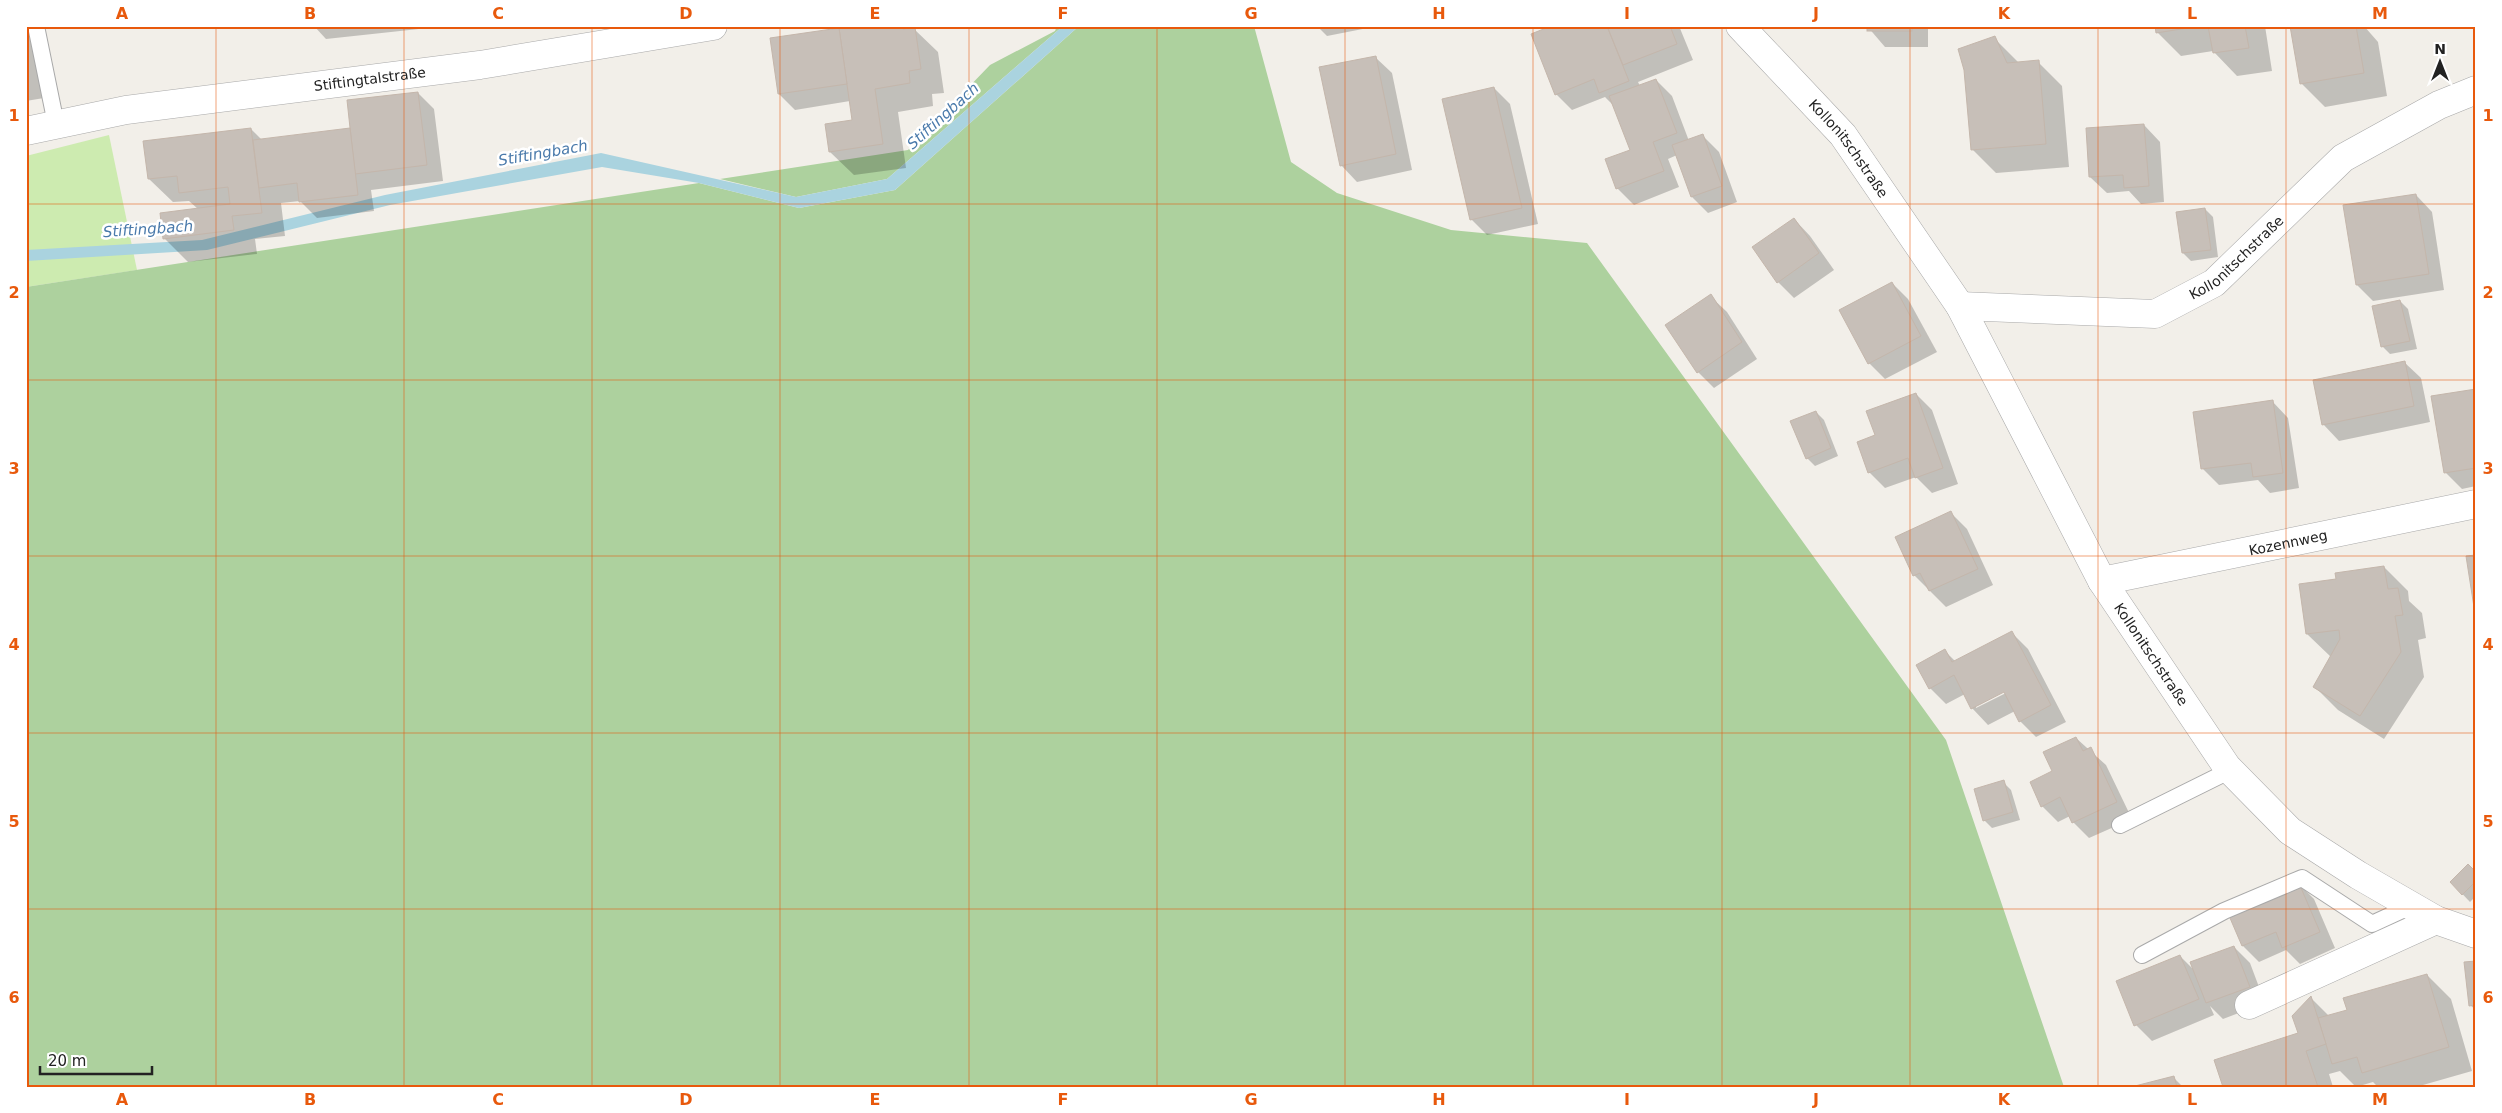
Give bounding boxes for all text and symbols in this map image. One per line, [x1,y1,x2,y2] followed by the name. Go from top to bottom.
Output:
[116,4,129,23] text: A
[304,4,316,23] text: B
[492,4,504,23] text: C
[679,4,693,23] text: D
[870,4,880,23] text: E
[1058,4,1068,23] text: F
[1244,4,1258,23] text: G
[1432,4,1446,23] text: H
[1624,4,1630,23] text: I
[1812,4,1819,23] text: J
[1998,4,2011,23] text: K
[2187,4,2197,23] text: L
[2372,4,2388,23] text: M
[2414,38,2464,88] north arrow
[2434,41,2446,57] text: N
[313,64,427,94] street label: Stiftingtalstraße
[903,79,983,153] water label: Stiftingbach
[1806,96,1891,201] street label: Kollonitschstraße
[8,106,20,125] text: 1
[2482,106,2494,125] text: 1
[497,136,589,170] water label: Stiftingbach
[2186,212,2287,303] street label: Kollonitschstraße
[102,217,194,241] water label: Stiftingbach
[8,283,20,302] text: 2
[2482,283,2494,302] text: 2
[8,459,20,478] text: 3
[2482,459,2494,478] text: 3
[2247,527,2329,559] street label: Kozennweg
[2111,600,2191,709] street label: Kollonitschstraße
[8,635,20,654] text: 4
[2482,635,2494,654] text: 4
[8,812,20,831] text: 5
[2482,812,2494,831] text: 5
[8,988,20,1007] text: 6
[2482,988,2494,1007] text: 6
[40,1043,152,1075] scale bar
[48,1052,86,1070] text: 20 m
[116,1090,129,1109] text: A
[304,1090,316,1109] text: B
[492,1090,504,1109] text: C
[679,1090,693,1109] text: D
[870,1090,880,1109] text: E
[1058,1090,1068,1109] text: F
[1244,1090,1258,1109] text: G
[1432,1090,1446,1109] text: H
[1624,1090,1630,1109] text: I
[1812,1090,1819,1109] text: J
[1998,1090,2011,1109] text: K
[2187,1090,2197,1109] text: L
[2372,1090,2388,1109] text: M

